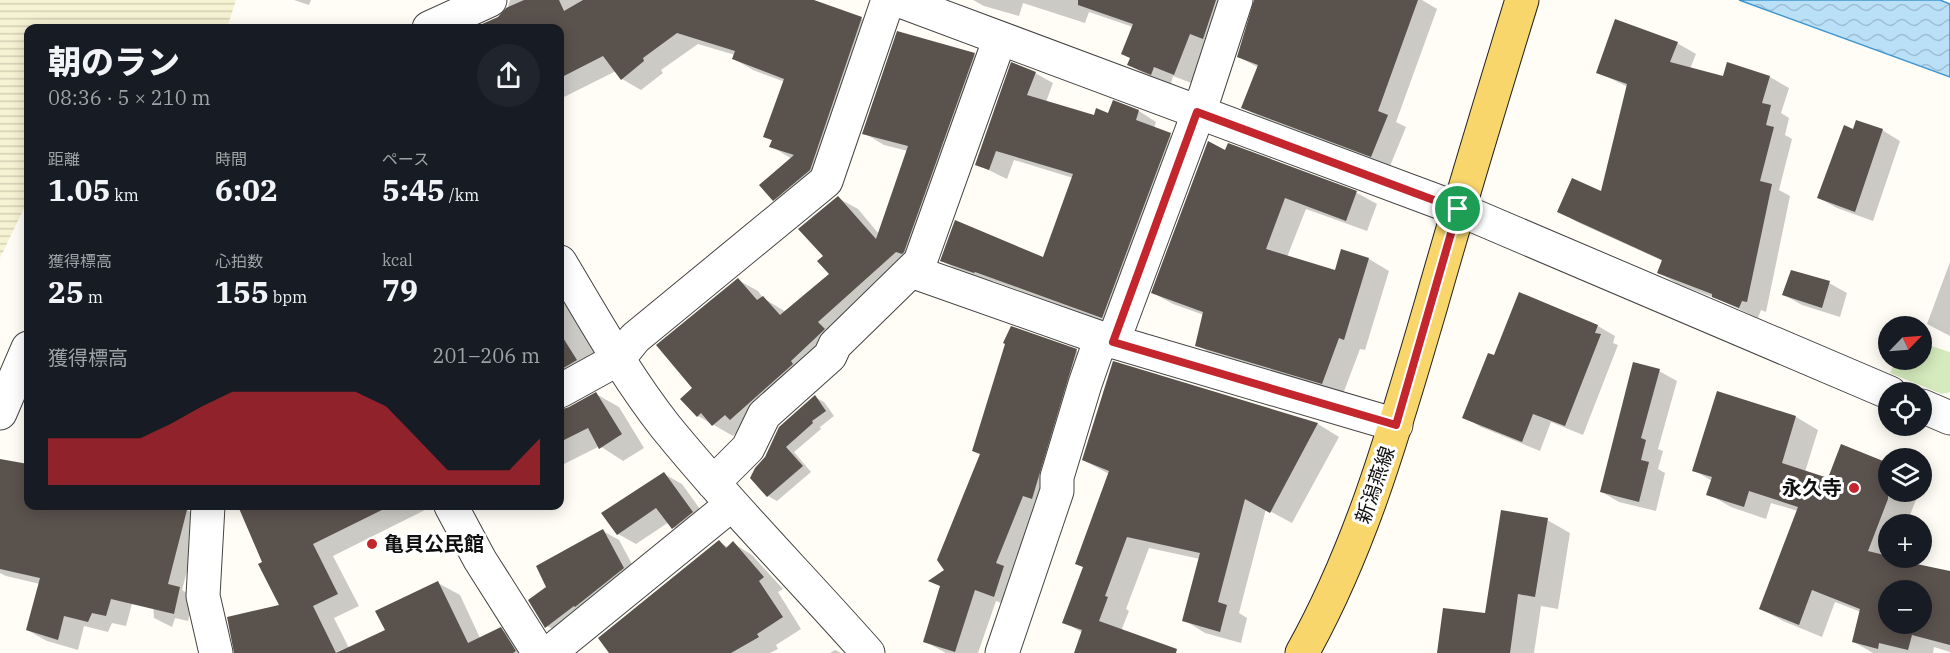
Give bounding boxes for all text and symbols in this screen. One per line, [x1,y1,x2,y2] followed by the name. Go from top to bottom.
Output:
[48,40,180,83] text: 朝のラン
[477,44,540,107] button: share
[48,84,211,111] text: 08:36 · 5 × 210 m
[48,149,80,169] text: 距離
[215,149,247,169] text: 時間
[382,149,429,169] text: ペース
[48,170,110,209] text: 1.05
[215,170,278,209] text: 6:02
[382,170,445,209] text: 5:45
[1432,183,1483,234] pin
[110,185,139,205] text: km
[445,185,479,205] text: /km
[1441,192,1474,225] icon: arrive
[382,250,413,270] text: kcal
[48,251,112,271] text: 獲得標高
[215,251,263,271] text: 心拍数
[382,270,418,309] text: 79
[48,272,84,311] text: 25
[215,272,269,311] text: 155
[84,287,103,307] text: m
[269,287,307,307] text: bpm
[1878,316,1932,370] north arrow
[1878,316,1932,634] map controls
[433,342,540,369] text: 201–206 m
[48,344,128,371] text: 獲得標高
[1878,382,1932,436] button: locate
[1349,443,1400,527] street label: 新潟燕線
[1878,448,1932,502] button: layers
[1782,474,1842,501] place label: 永久寺
[1847,481,1861,495] marker: 永久寺
[1878,514,1932,568] button: +
[384,530,484,557] place label: 亀貝公民館
[365,537,379,551] marker: 亀貝公民館
[1878,580,1932,634] button: −

